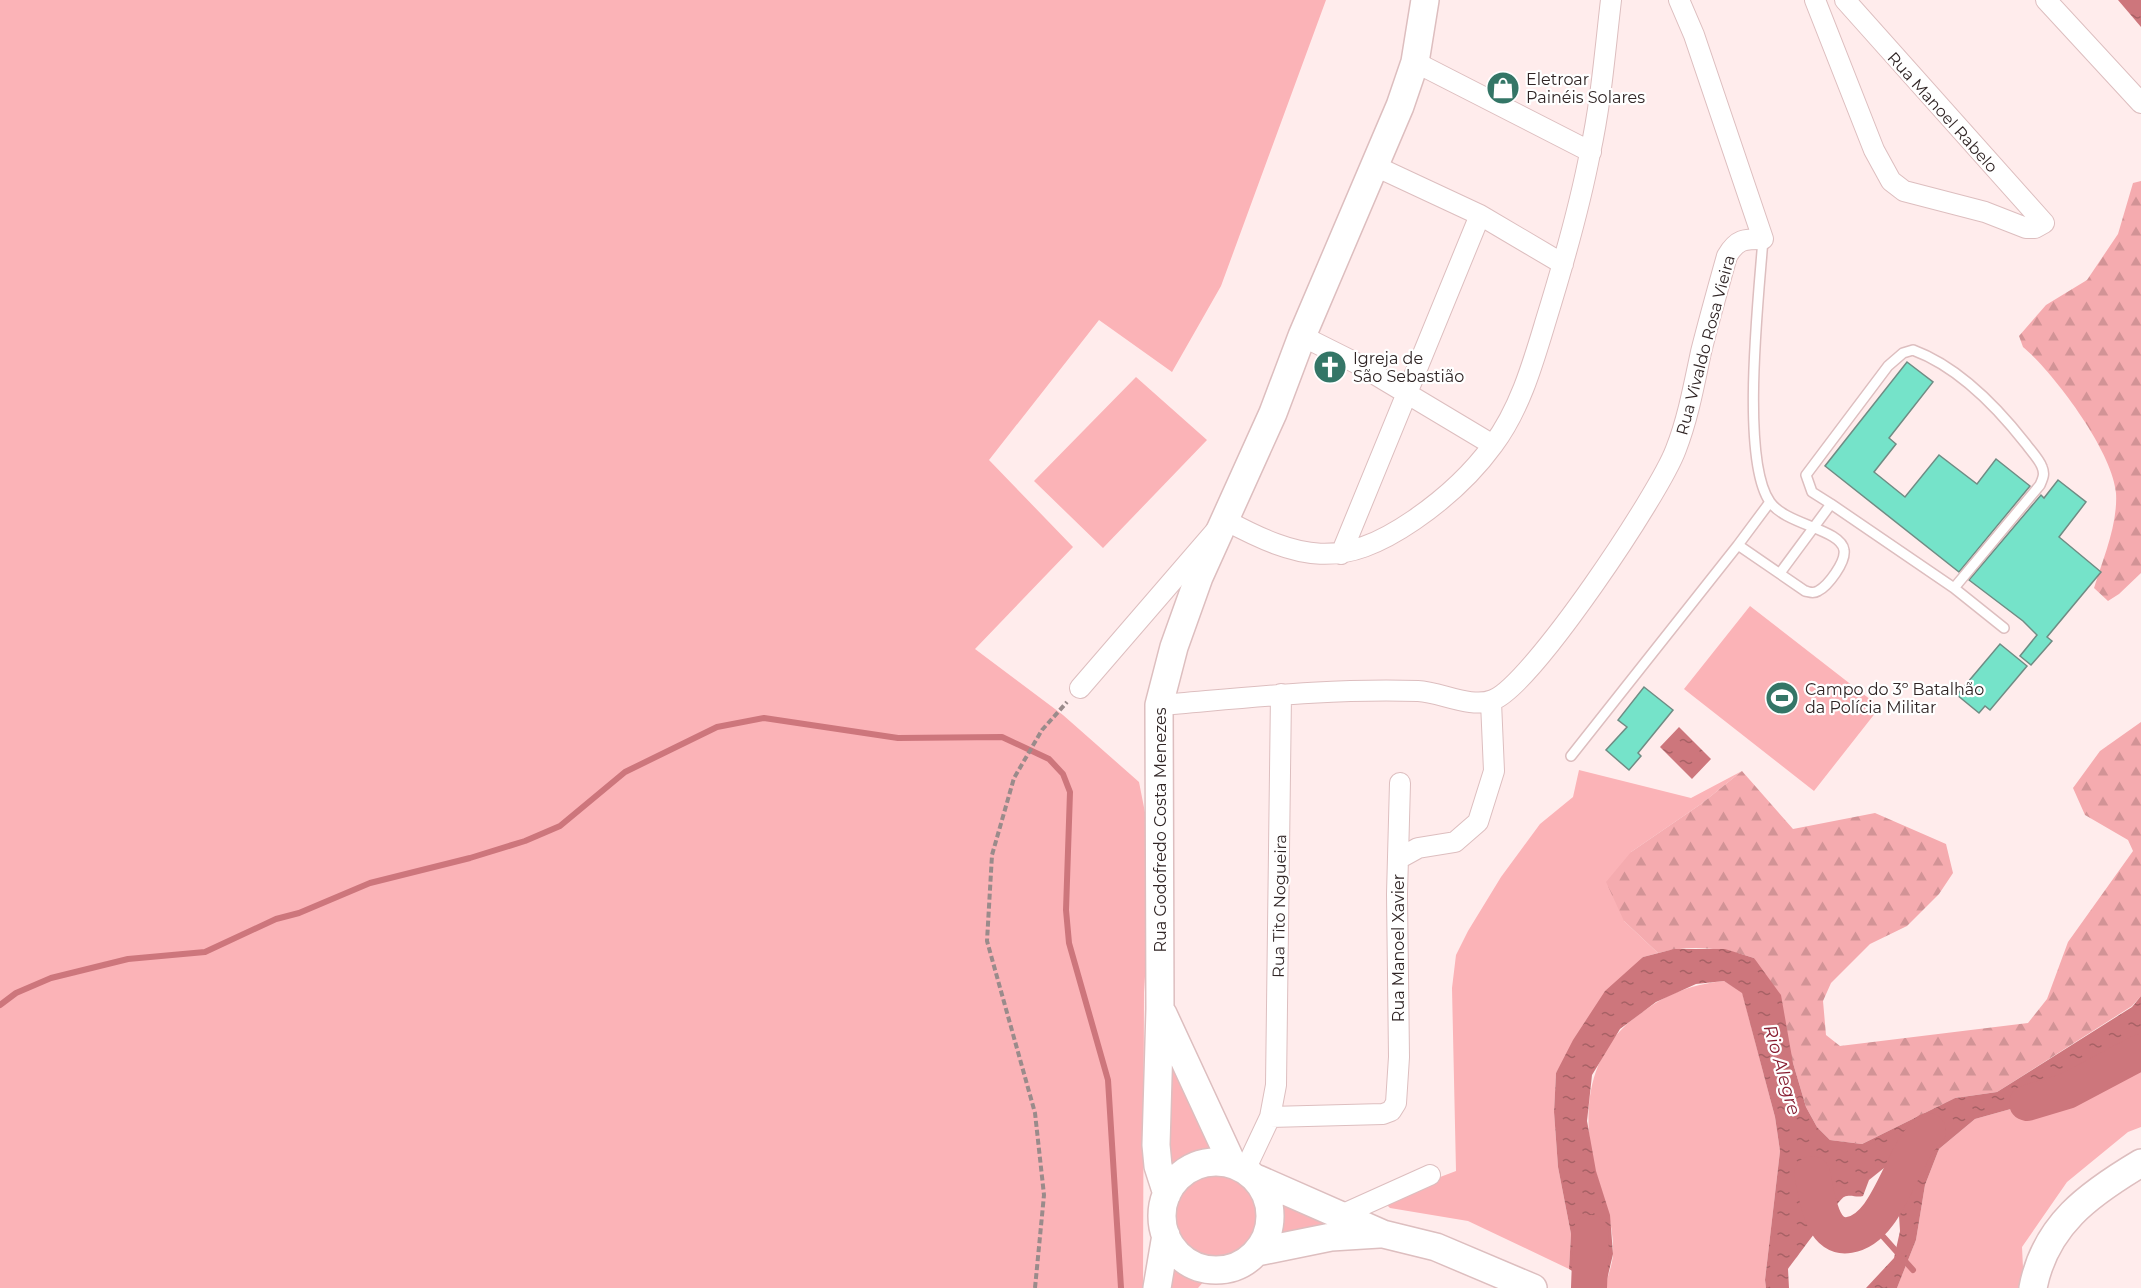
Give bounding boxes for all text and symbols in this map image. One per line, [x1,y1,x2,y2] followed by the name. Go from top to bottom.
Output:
[1884,48,2002,176] street label: Rua Manoel Rabelo
[1485,70,1521,106] shop icon: Eletroar Painéis Solares
[1526,70,1645,107] place label: Eletroar Painéis Solares
[1672,253,1739,437] street label: Rua Vivaldo Rosa Vieira
[1312,349,1348,385] church icon: Igreja de São Sebastião
[1353,349,1464,386] place label: Igreja de São Sebastião
[1764,680,1800,716] sports icon: Campo do 3º Batalhão da Polícia Militar
[1805,680,1984,717] place label: Campo do 3º Batalhão da Polícia Militar
[1151,707,1170,953] street label: Rua Godofredo Costa Menezes
[1269,834,1290,978] street label: Rua Tito Nogueira
[1389,874,1408,1022] street label: Rua Manoel Xavier
[1759,1022,1805,1118] water label: Rio Alegre

